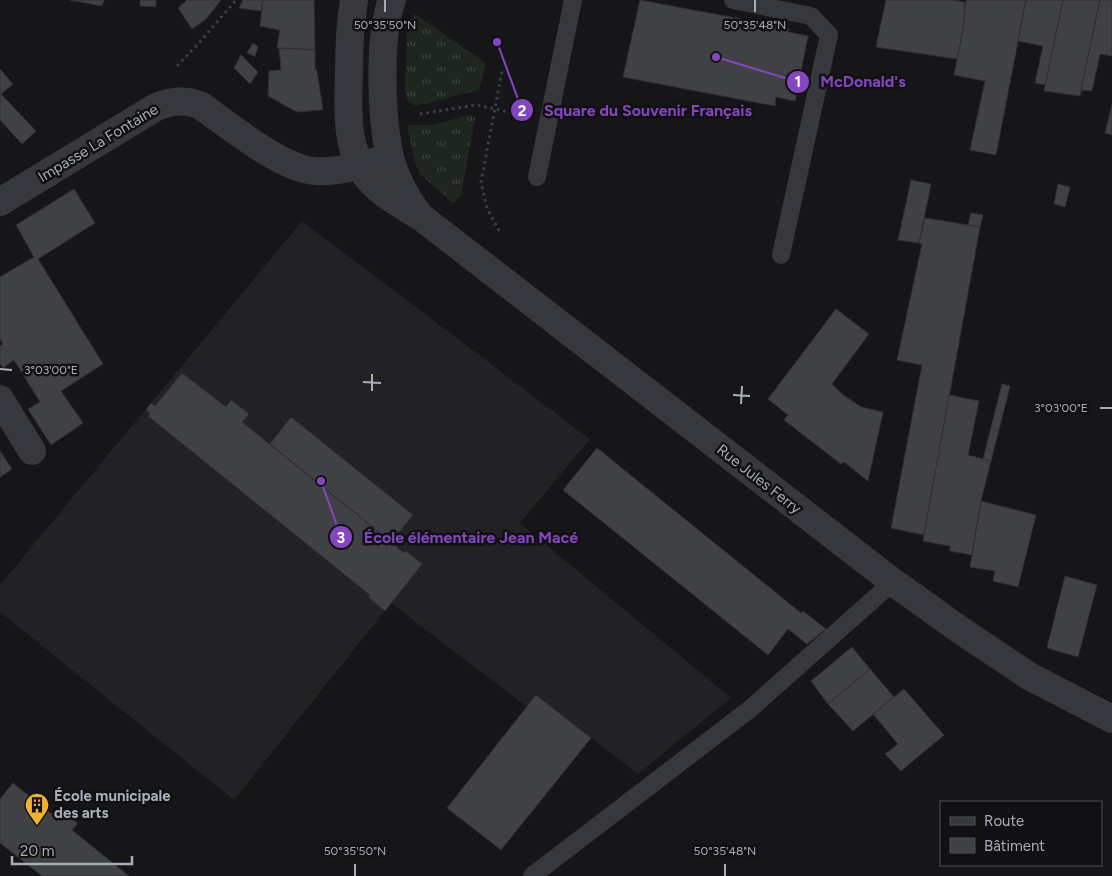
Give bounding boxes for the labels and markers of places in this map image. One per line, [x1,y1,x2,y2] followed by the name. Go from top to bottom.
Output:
[785,66,916,97] callout: McDonald's
[509,95,762,126] callout: Square du Souvenir Français
[328,522,588,553] callout: École élémentaire Jean Macé
[54,787,171,822] place label: École municipale des arts
[24,792,50,826] building icon: École municipale des arts

